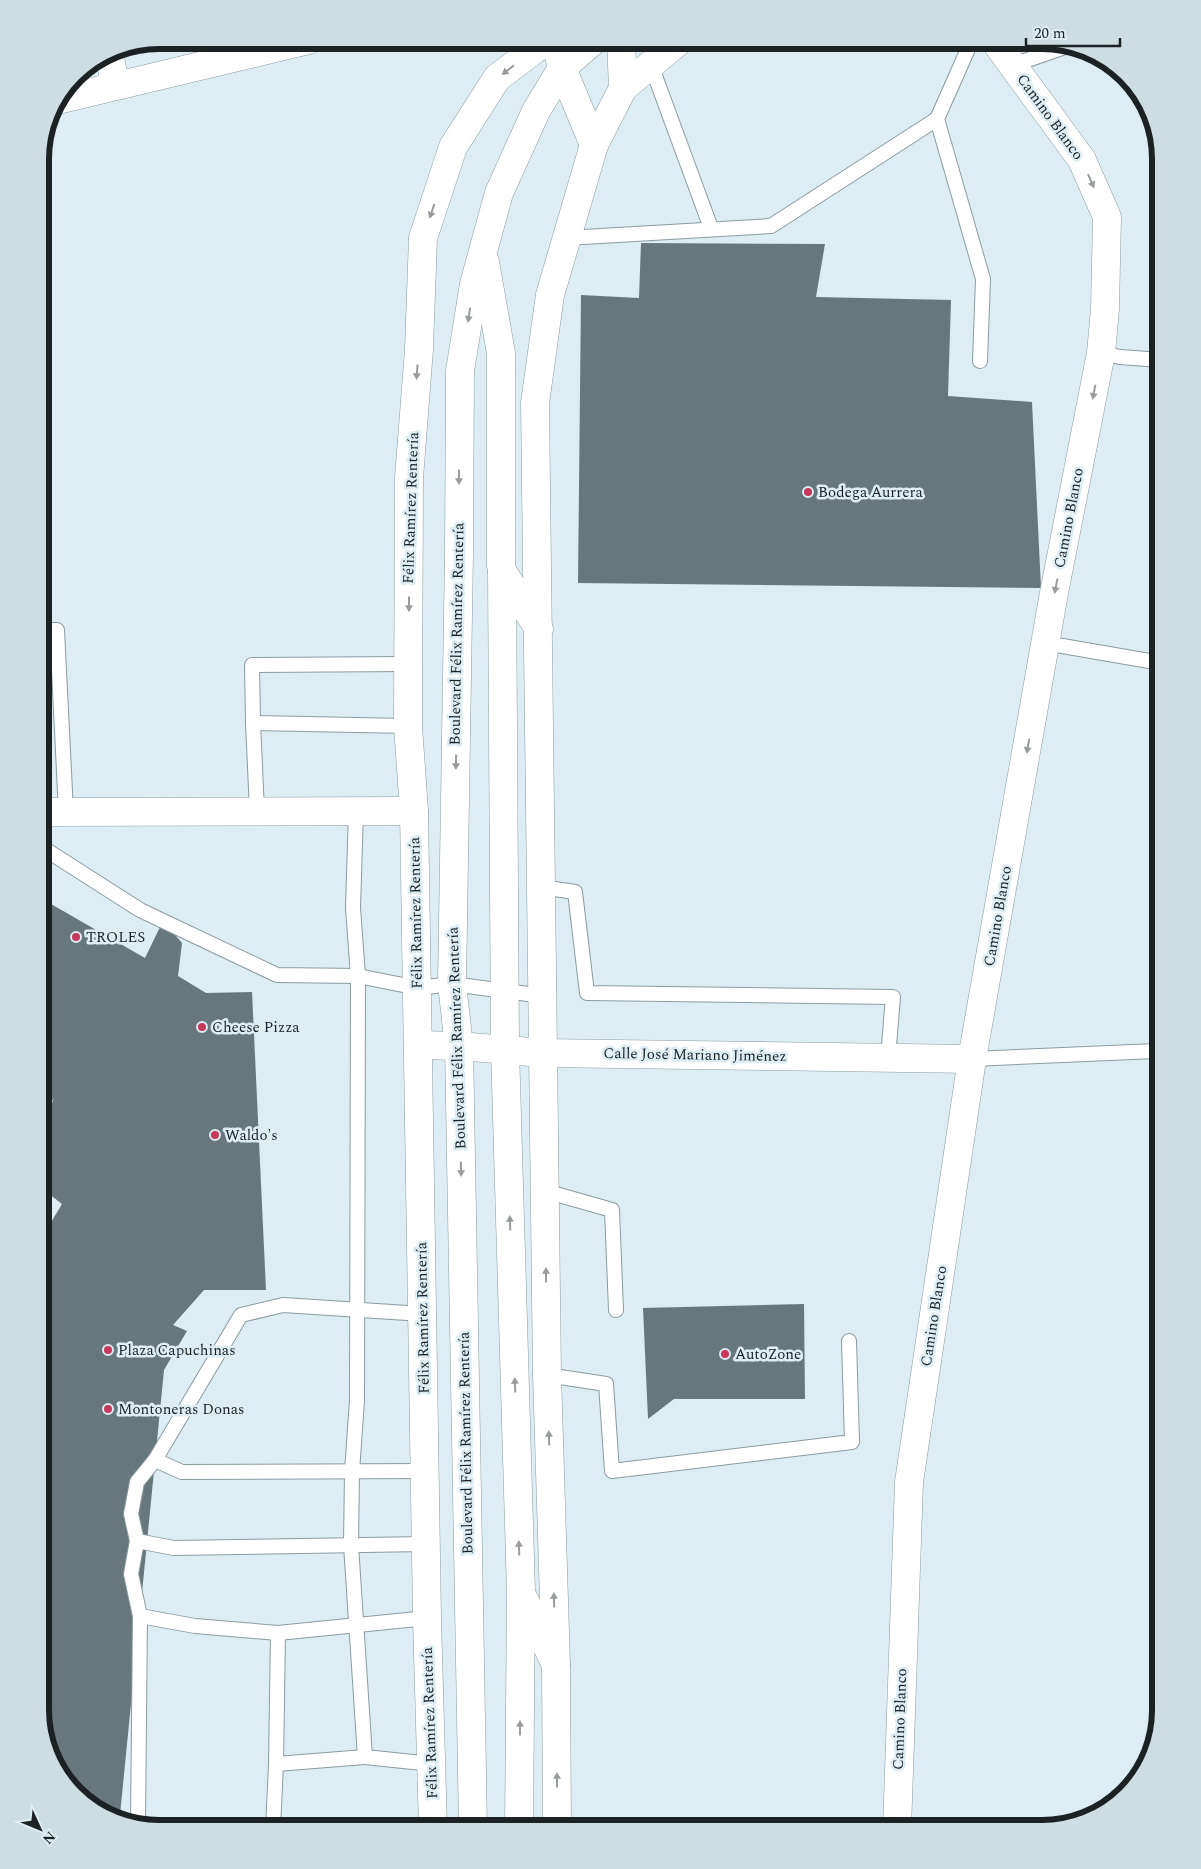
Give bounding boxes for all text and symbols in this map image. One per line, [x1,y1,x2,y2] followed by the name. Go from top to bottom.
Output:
[1026,15,1120,47] scale bar
[1034,22,1066,45] text: 20 m
[501,65,515,75] one-way arrow
[1011,69,1089,165] street label: Camino Blanco
[1088,174,1096,188] one-way arrow
[428,203,435,218] one-way arrow
[465,307,473,323] one-way arrow
[413,364,421,380] one-way arrow
[1090,384,1098,399] one-way arrow
[397,431,425,584] street label: Félix Ramírez Rentería
[1048,466,1090,570] street label: Camino Blanco
[455,469,463,485] one-way arrow
[818,481,924,504] place label: Bodega Aurrera
[802,486,814,498] marker: Bodega Aurrera
[444,522,470,746] street label: Boulevard Félix Ramírez Rentería
[1051,578,1059,594] one-way arrow
[405,596,413,612] one-way arrow
[1023,738,1031,754] one-way arrow
[452,754,460,770] one-way arrow
[403,836,429,989] street label: Félix Ramírez Rentería
[978,864,1018,968] street label: Camino Blanco
[86,926,145,949] place label: TROLES
[442,926,472,1150] street label: Boulevard Félix Ramírez Rentería
[70,931,82,943] marker: TROLES
[212,1016,300,1039] place label: Cheese Pizza
[196,1021,208,1033] marker: Cheese Pizza
[603,1042,787,1068] street label: Calle José Mariano Jiménez
[225,1124,278,1147] place label: Waldo's
[209,1129,221,1141] marker: Waldo's
[457,1161,465,1177] one-way arrow
[506,1215,514,1231] one-way arrow
[410,1241,436,1394] street label: Félix Ramírez Rentería
[915,1264,953,1368] street label: Camino Blanco
[542,1267,550,1283] one-way arrow
[453,1331,479,1555] street label: Boulevard Félix Ramírez Rentería
[118,1339,236,1362] place label: Plaza Capuchinas
[735,1343,801,1366] place label: AutoZone
[102,1344,114,1356] marker: Plaza Capuchinas
[719,1348,731,1360] marker: AutoZone
[510,1377,518,1393] one-way arrow
[118,1398,244,1421] place label: Montoneras Donas
[102,1403,114,1415] marker: Montoneras Donas
[545,1429,553,1445] one-way arrow
[515,1539,523,1555] one-way arrow
[550,1592,558,1608] one-way arrow
[416,1646,444,1799] street label: Félix Ramírez Rentería
[887,1668,913,1770] street label: Camino Blanco
[516,1719,524,1735] one-way arrow
[553,1772,561,1788] one-way arrow
[15,1804,65,1854] north arrow
[37,1826,61,1849] text: N

